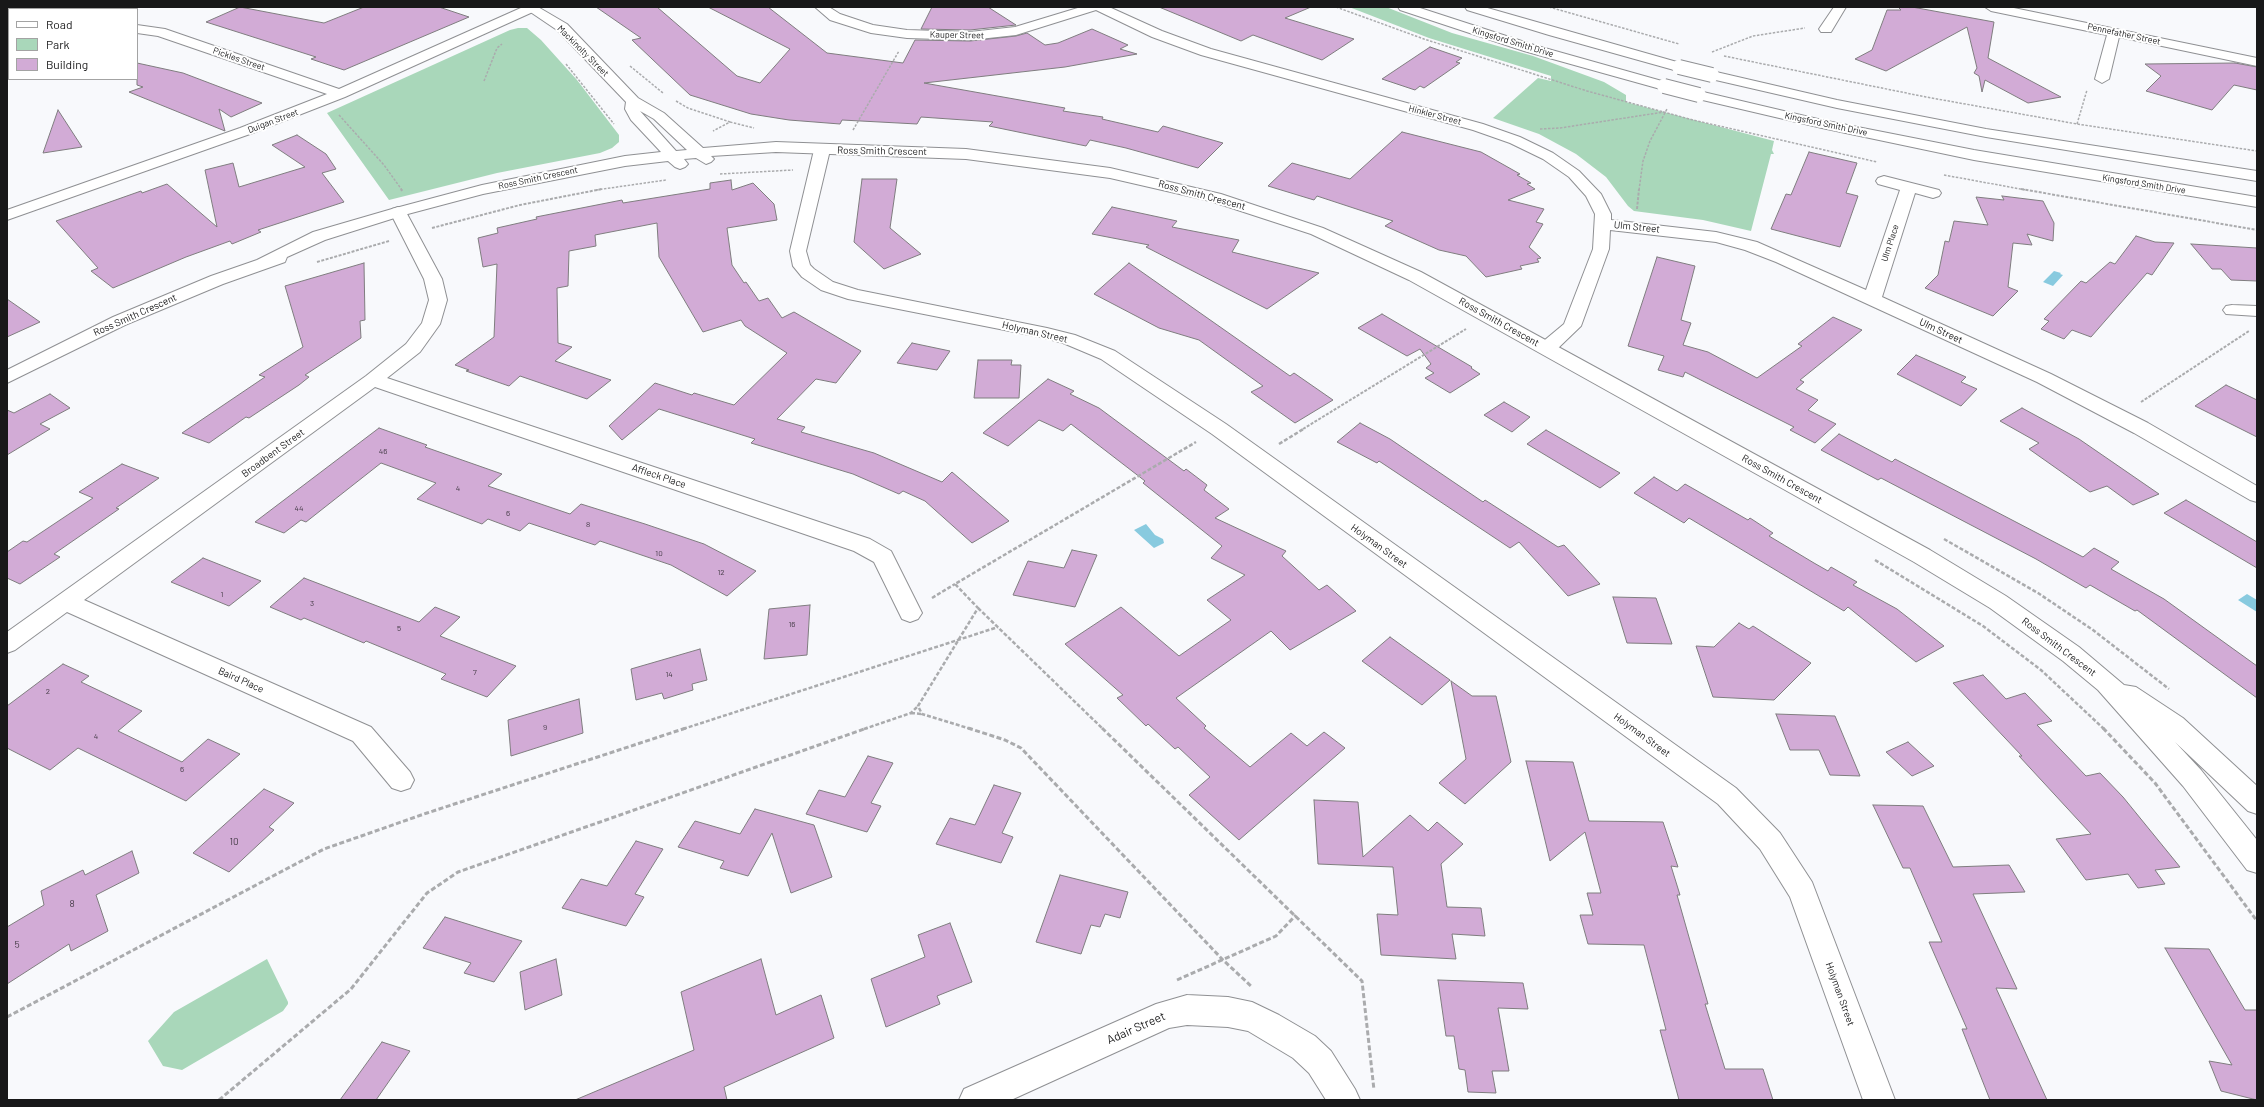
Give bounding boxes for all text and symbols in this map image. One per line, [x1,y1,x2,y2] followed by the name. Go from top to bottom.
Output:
[8,8,138,80] legend
[46,17,73,31] text: Road
[2086,21,2162,47] street label: Pennefather Street
[555,23,611,79] street label: Mackinolty Street
[1471,25,1555,59] street label: Kingsford Smith Drive
[930,29,984,41] street label: Kauper Street
[46,37,70,51] text: Park
[212,45,266,73] street label: Pickles Street
[46,57,88,71] text: Building
[1408,103,1462,127] street label: Hinkler Street
[246,106,300,136] street label: Duigan Street
[1784,110,1868,138] street label: Kingsford Smith Drive
[837,144,927,158] street label: Ross Smith Crescent
[497,164,579,192] street label: Ross Smith Crescent
[2102,172,2186,196] street label: Kingsford Smith Drive
[1157,178,1247,212] street label: Ross Smith Crescent
[1613,219,1661,235] street label: Ulm Street
[1879,223,1901,263] street label: Ulm Place
[91,291,179,339] street label: Ross Smith Crescent
[1457,295,1541,349] street label: Ross Smith Crescent
[1917,316,1965,346] street label: Ulm Street
[1001,319,1069,345] street label: Holyman Street
[239,426,307,480] street label: Broadbent Street
[379,446,387,456] house number: 46
[1740,452,1824,506] street label: Ross Smith Crescent
[630,461,688,491] street label: Affleck Place
[456,483,460,493] house number: 4
[295,503,303,513] house number: 44
[506,508,510,518] house number: 6
[586,519,590,529] house number: 8
[1348,521,1410,571] street label: Holyman Street
[655,548,663,558] house number: 10
[717,567,725,577] house number: 12
[221,589,223,599] house number: 1
[310,598,314,608] house number: 3
[2019,615,2099,679] street label: Ross Smith Crescent
[789,619,795,629] house number: 16
[397,623,401,633] house number: 5
[216,665,266,695] street label: Baird Place
[473,667,477,677] house number: 7
[665,669,673,679] house number: 14
[46,686,50,696] house number: 2
[1611,710,1673,760] street label: Holyman Street
[543,722,547,732] house number: 9
[94,731,98,741] house number: 4
[180,764,184,774] house number: 6
[229,836,239,848] house number: 10
[69,898,75,910] house number: 8
[14,939,20,951] house number: 5
[1823,960,1857,1028] street label: Holyman Street
[1105,1009,1167,1047] street label: Adair Street

